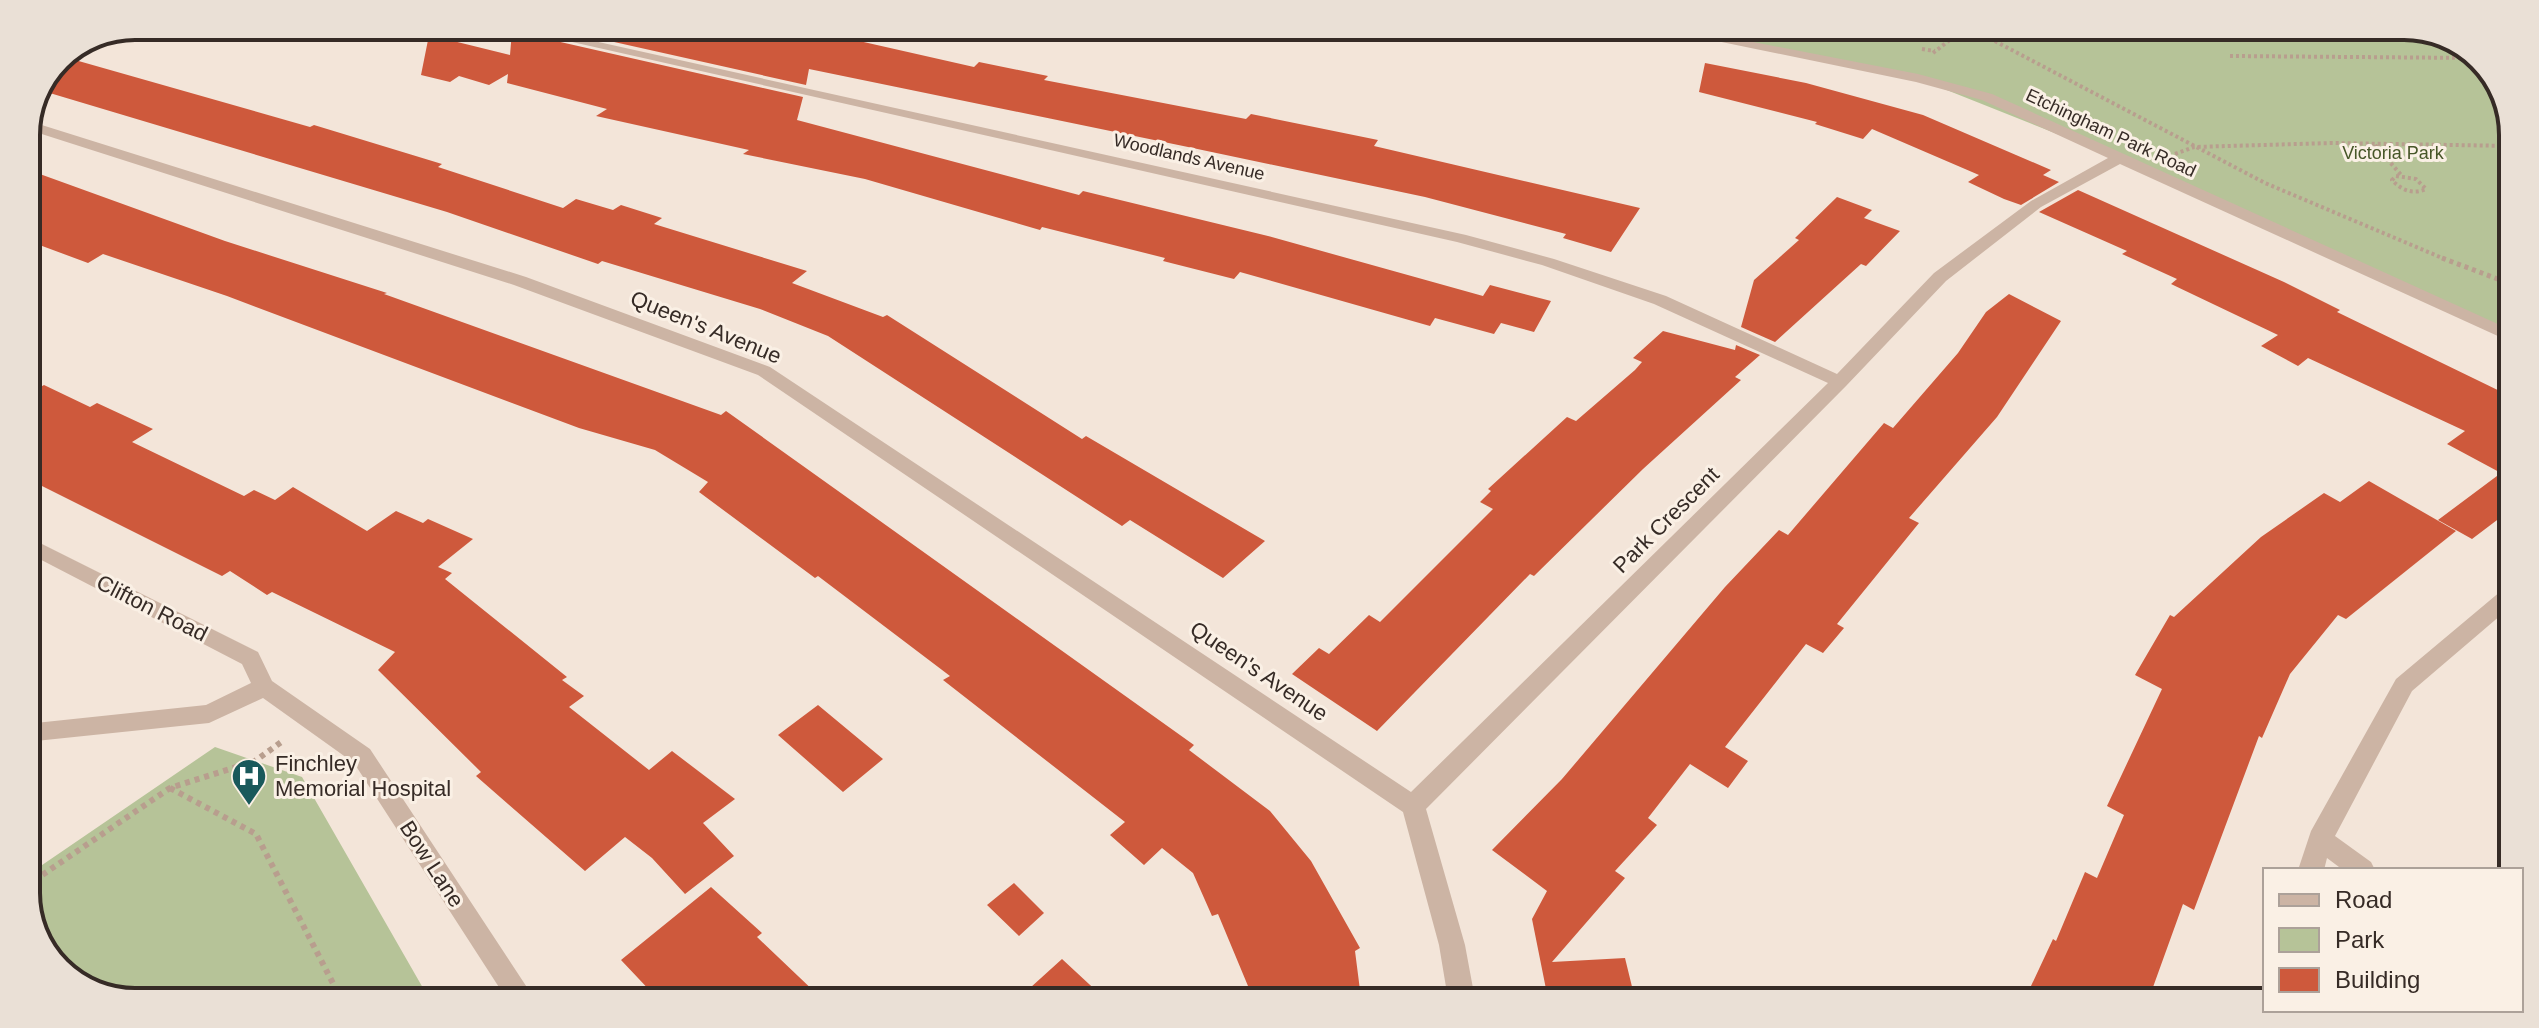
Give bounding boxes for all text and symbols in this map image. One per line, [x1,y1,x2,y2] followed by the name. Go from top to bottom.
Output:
[2023,85,2199,181] street label: Etchingham Park Road
[1111,130,1267,184] street label: Woodlands Avenue
[2342,143,2445,163] park label: Victoria Park
[627,285,785,369] street label: Queen's Avenue
[1608,462,1724,578] street label: Park Crescent
[92,569,212,647] street label: Clifton Road
[1186,616,1332,726] street label: Queen's Avenue
[275,751,451,801] place label: Finchley Memorial Hospital
[230,757,268,807] hospital icon: Finchley Memorial Hospital
[395,816,469,912] street label: Bow Lane
[2263,868,2523,1012] legend
[2335,886,2392,913] text: Road
[2335,926,2385,953] text: Park
[2335,966,2420,993] text: Building

